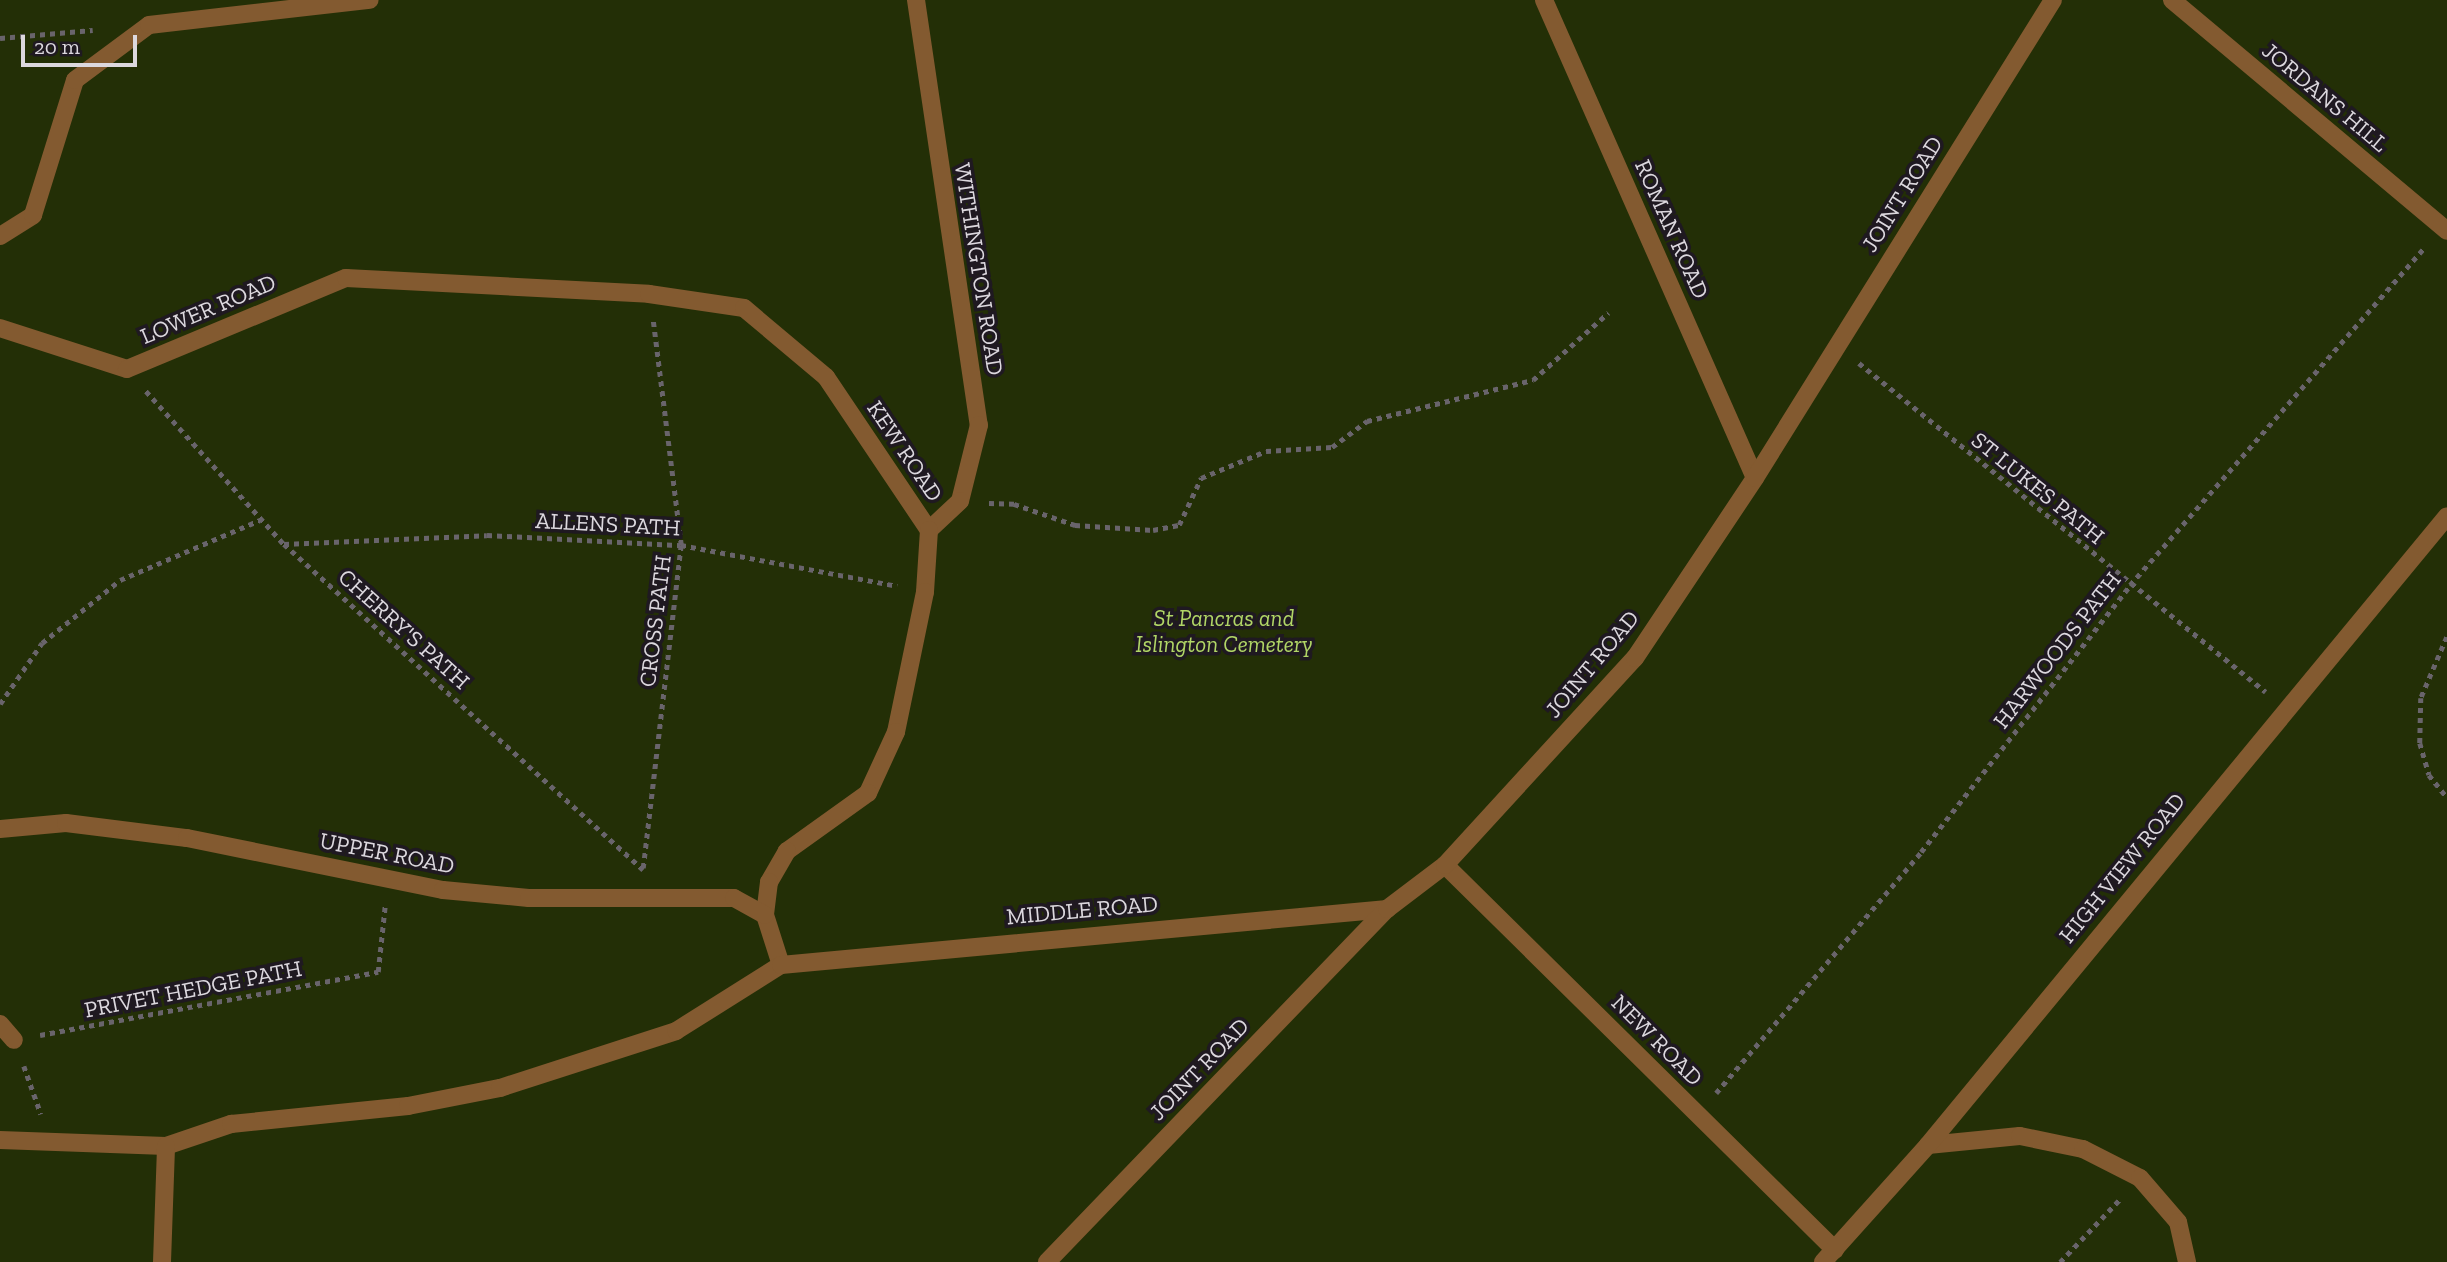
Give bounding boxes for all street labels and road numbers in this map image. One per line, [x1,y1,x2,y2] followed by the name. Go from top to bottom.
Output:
[2257,36,2393,158] street label: JORDANS HILL
[1855,131,1949,257] street label: JOINT ROAD
[1629,155,1715,303] street label: ROMAN ROAD
[949,161,1009,377] street label: WITHINGTON ROAD
[136,268,280,350] street label: LOWER ROAD
[861,395,949,507] street label: KEW ROAD
[1966,426,2110,550] street label: ST LUKES PATH
[535,506,681,542] street label: ALLENS PATH
[633,553,677,689] street label: CROSS PATH
[333,563,475,695] street label: CHERRY'S PATH
[1987,566,2127,734] street label: HARWOODS PATH
[1539,605,1645,723] street label: JOINT ROAD
[2053,787,2191,949] street label: HIGH VIEW ROAD
[317,826,457,880] street label: UPPER ROAD
[1005,890,1159,930] street label: MIDDLE ROAD
[82,954,304,1024] street label: PRIVET HEDGE PATH
[1605,988,1709,1092] street label: NEW ROAD
[1143,1012,1255,1126] street label: JOINT ROAD

